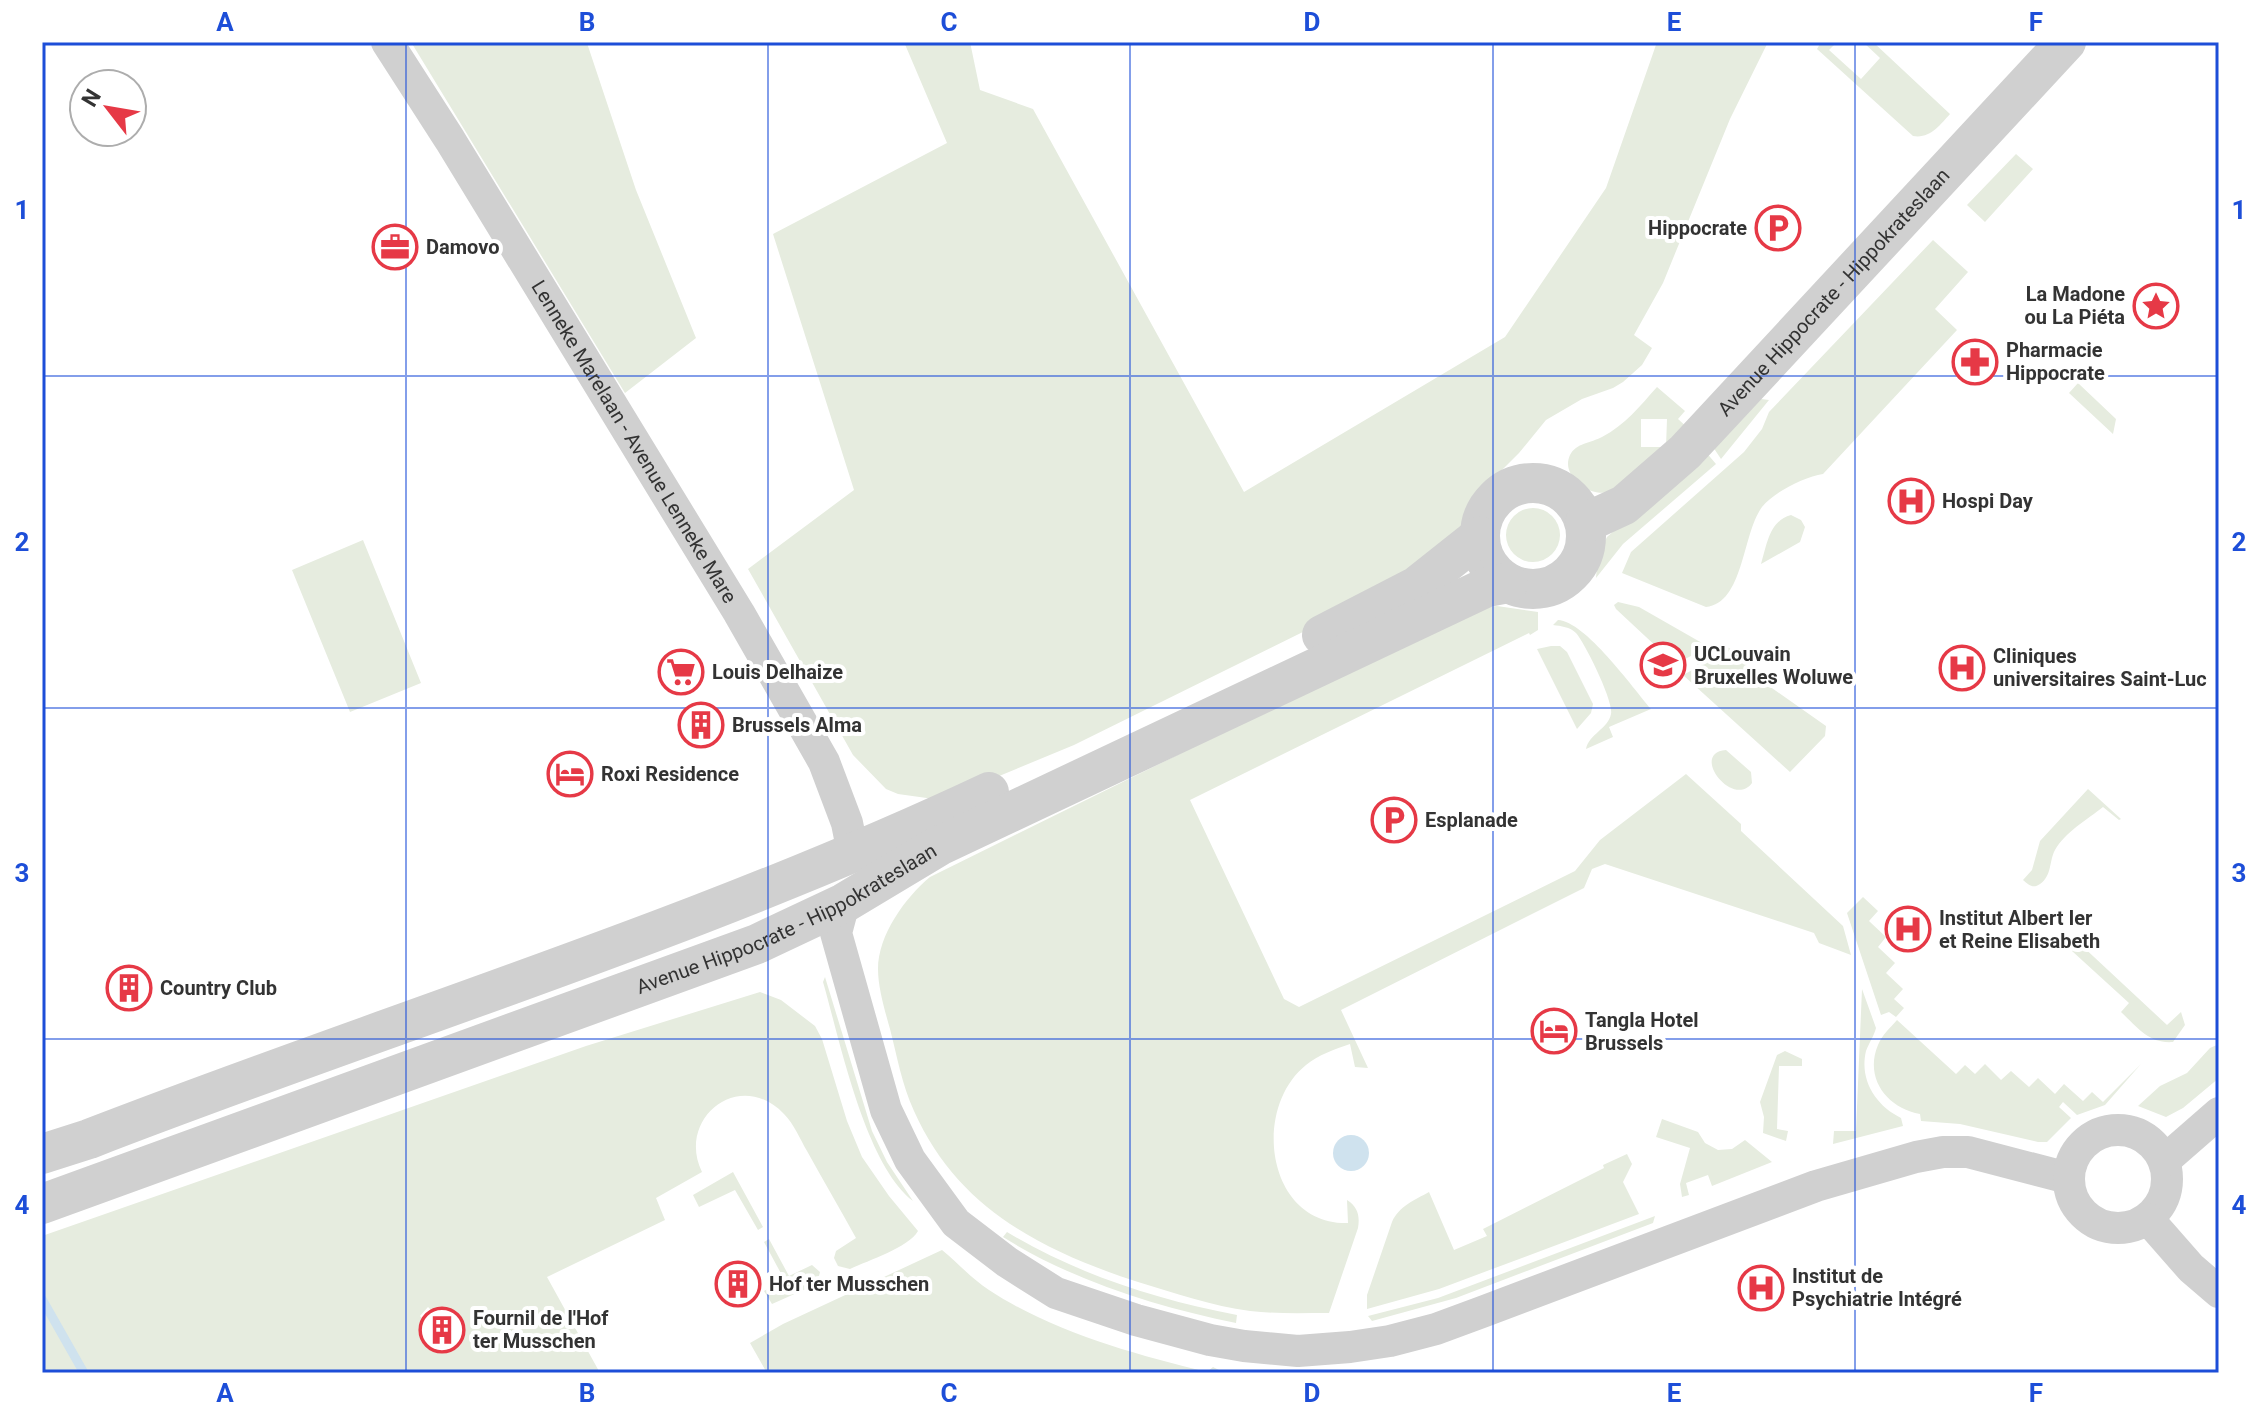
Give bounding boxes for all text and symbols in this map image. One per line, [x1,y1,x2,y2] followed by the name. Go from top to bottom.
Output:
[216,7,234,37] text: A
[579,7,595,37] text: B
[940,7,958,37] text: C
[1304,7,1320,37] text: D
[1667,7,1682,37] text: E
[2029,7,2043,37] text: F
[68,68,148,148] north arrow
[77,85,106,111] text: N
[1713,163,1954,421] street label: Avenue Hippocrate - Hippokrateslaan
[15,195,29,225] text: 1
[2232,195,2246,225] text: 1
[1754,204,1802,252] parking icon: Hippocrate
[1648,216,1747,240] place label: Hippocrate
[371,223,419,271] office icon: Damovo
[426,235,499,259] place label: Damovo
[527,276,742,607] street label: Lenneke Marelaan - Avenue Lenneke Mare
[2025,282,2125,329] place label: La Madone ou La Piéta
[2132,282,2180,330] place icon: La Madone ou La Piéta
[1951,338,1999,386] pharmacy icon: Pharmacie Hippocrate
[2006,338,2105,385] place label: Pharmacie Hippocrate
[1887,477,1935,525] hospital icon: Hospi Day
[1942,489,2034,513] place label: Hospi Day
[15,527,29,557] text: 2
[2232,527,2246,557] text: 2
[1639,641,1687,689] school or university icon: UCLouvain Bruxelles Woluwe
[1694,642,1853,689] place label: UCLouvain Bruxelles Woluwe
[1938,644,1986,692] hospital icon: Cliniques universitaires Saint-Luc
[1993,644,2207,691] place label: Cliniques universitaires Saint-Luc
[657,648,705,696] supermarket icon: Louis Delhaize
[712,660,843,684] place label: Louis Delhaize
[677,701,725,749] building icon: Brussels Alma
[732,713,862,737] place label: Brussels Alma
[546,750,594,798] hotel icon: Roxi Residence
[601,762,739,786] place label: Roxi Residence
[1370,796,1418,844] parking icon: Esplanade
[1425,808,1518,832] place label: Esplanade
[633,838,941,999] street label: Avenue Hippocrate - Hippokrateslaan
[15,858,29,888] text: 3
[2232,858,2246,888] text: 3
[1884,905,1932,953] hospital icon: Institut Albert Ier et Reine Elisabeth
[1939,906,2100,953] place label: Institut Albert Ier et Reine Elisabeth
[105,964,153,1012] building icon: Country Club
[160,976,277,1000] place label: Country Club
[1530,1007,1578,1055] hotel icon: Tangla Hotel Brussels
[1585,1008,1699,1055] place label: Tangla Hotel Brussels
[15,1190,30,1220] text: 4
[2232,1190,2247,1220] text: 4
[714,1260,762,1308] building icon: Hof ter Musschen
[1737,1264,1785,1312] hospital icon: Institut de Psychiatrie Intégré
[1792,1264,1962,1311] place label: Institut de Psychiatrie Intégré
[769,1272,929,1296] place label: Hof ter Musschen
[418,1306,466,1354] building icon: Fournil de l'Hof ter Musschen
[473,1306,609,1353] place label: Fournil de l'Hof ter Musschen
[216,1378,234,1408] text: A
[579,1378,595,1408] text: B
[940,1378,958,1408] text: C
[1304,1378,1320,1408] text: D
[1667,1378,1682,1408] text: E
[2029,1378,2043,1408] text: F

